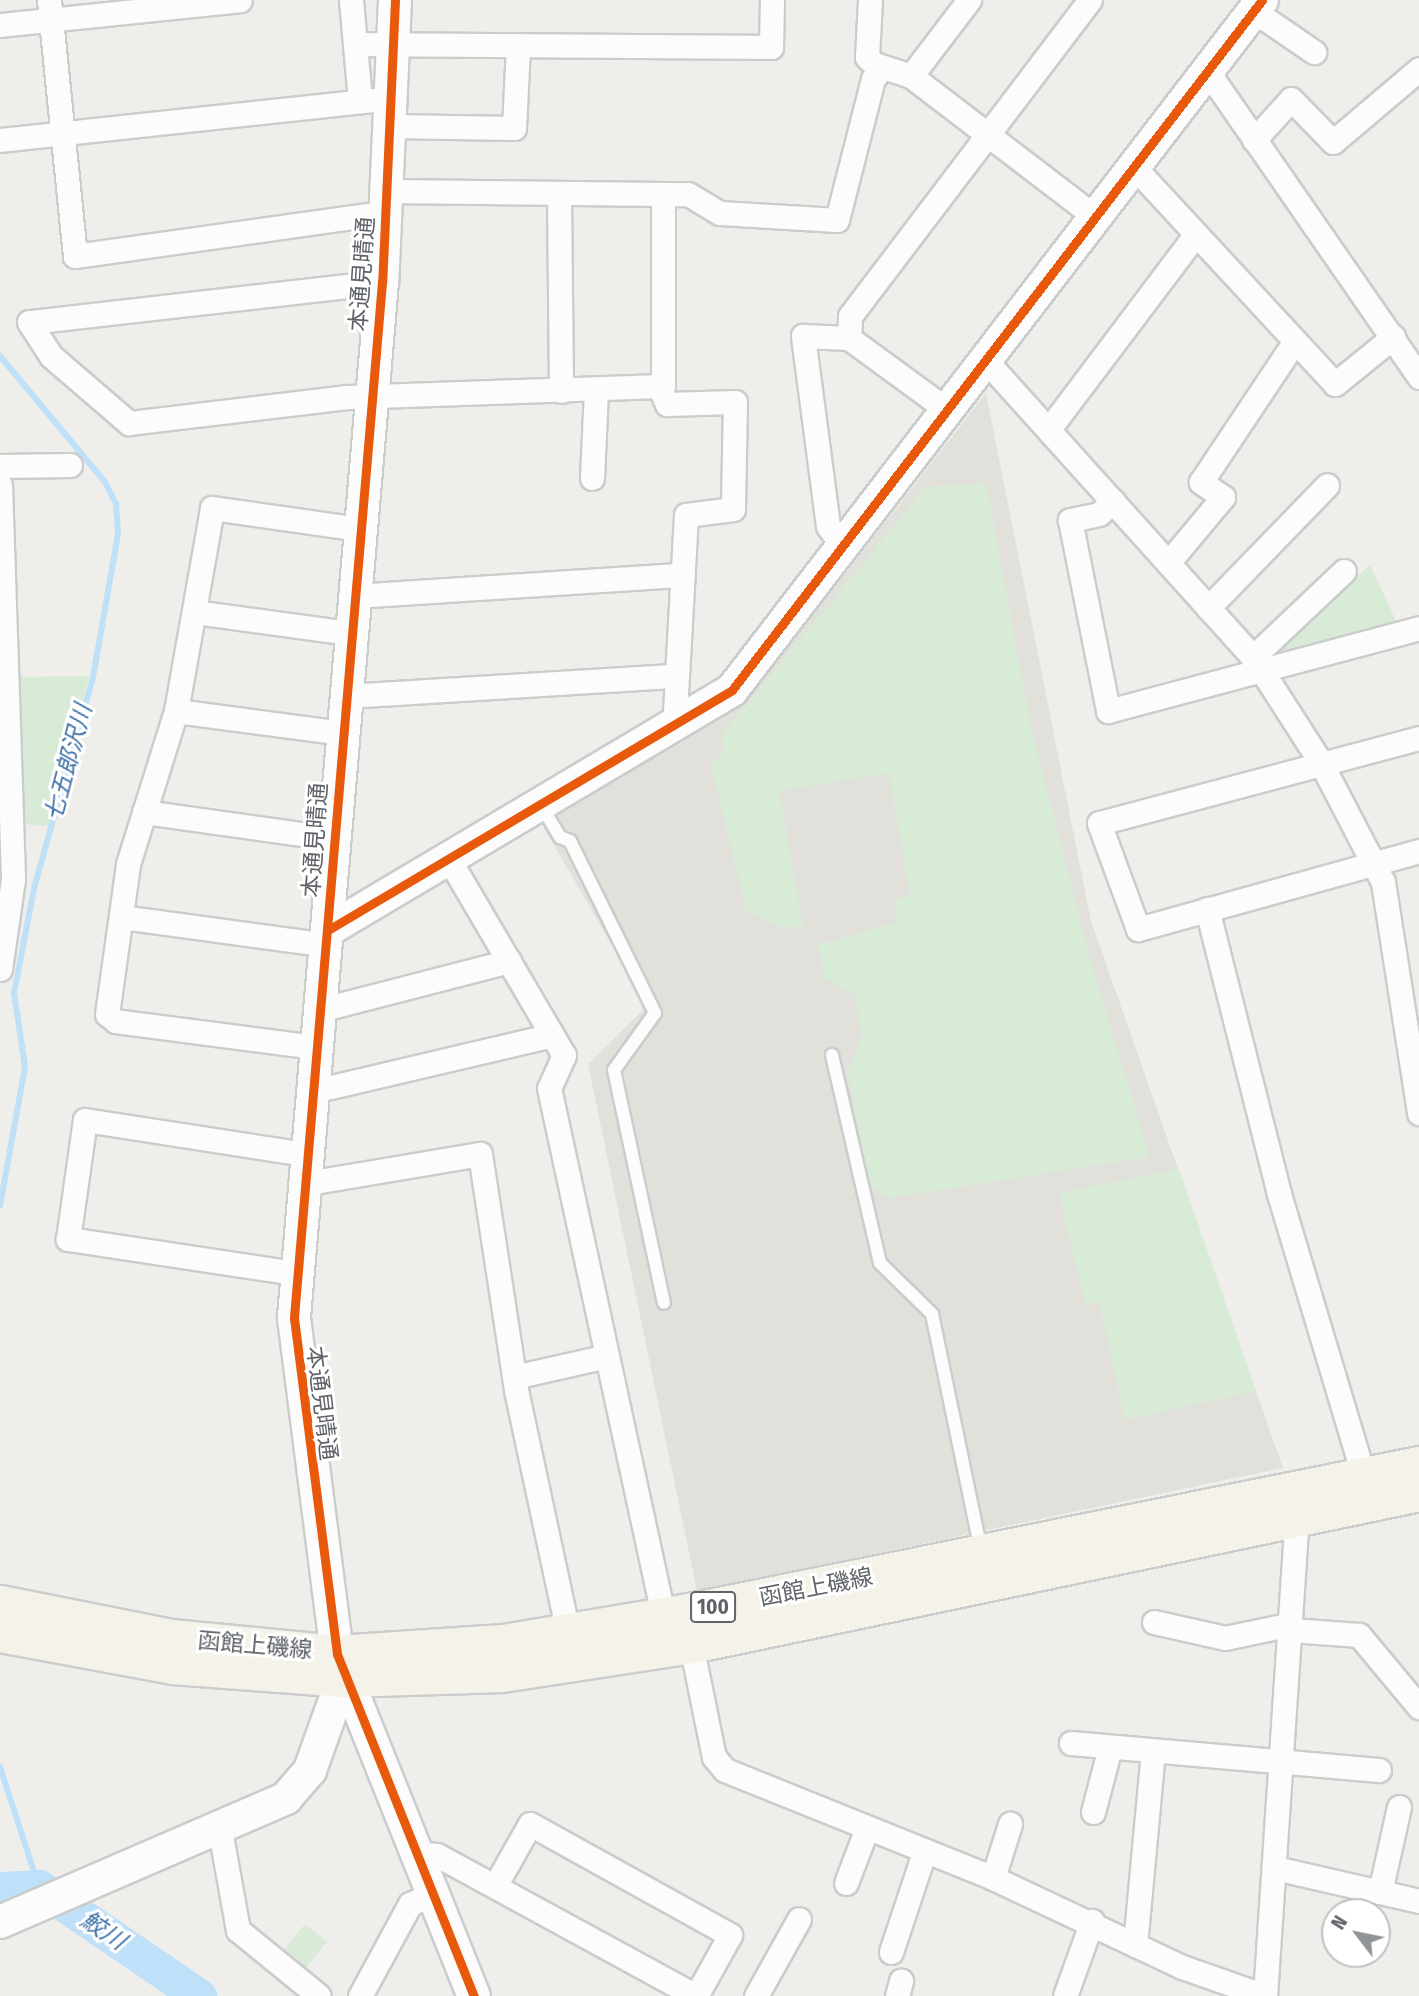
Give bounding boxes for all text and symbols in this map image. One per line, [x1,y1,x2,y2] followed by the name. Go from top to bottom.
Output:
[344,216,380,332] street label: 本通見晴通
[40,701,98,825] water label: 七五郎沢川
[297,782,333,898] street label: 本通見晴通
[301,1344,343,1462] street label: 本通見晴通
[757,1562,875,1612] street label: 函館上磯線
[688,1590,738,1624] road number: 100
[197,1626,313,1664] street label: 函館上磯線
[1321,1898,1391,1968] north arrow
[75,1906,131,1956] water label: 鮫川
[1327,1912,1352,1934] text: N

